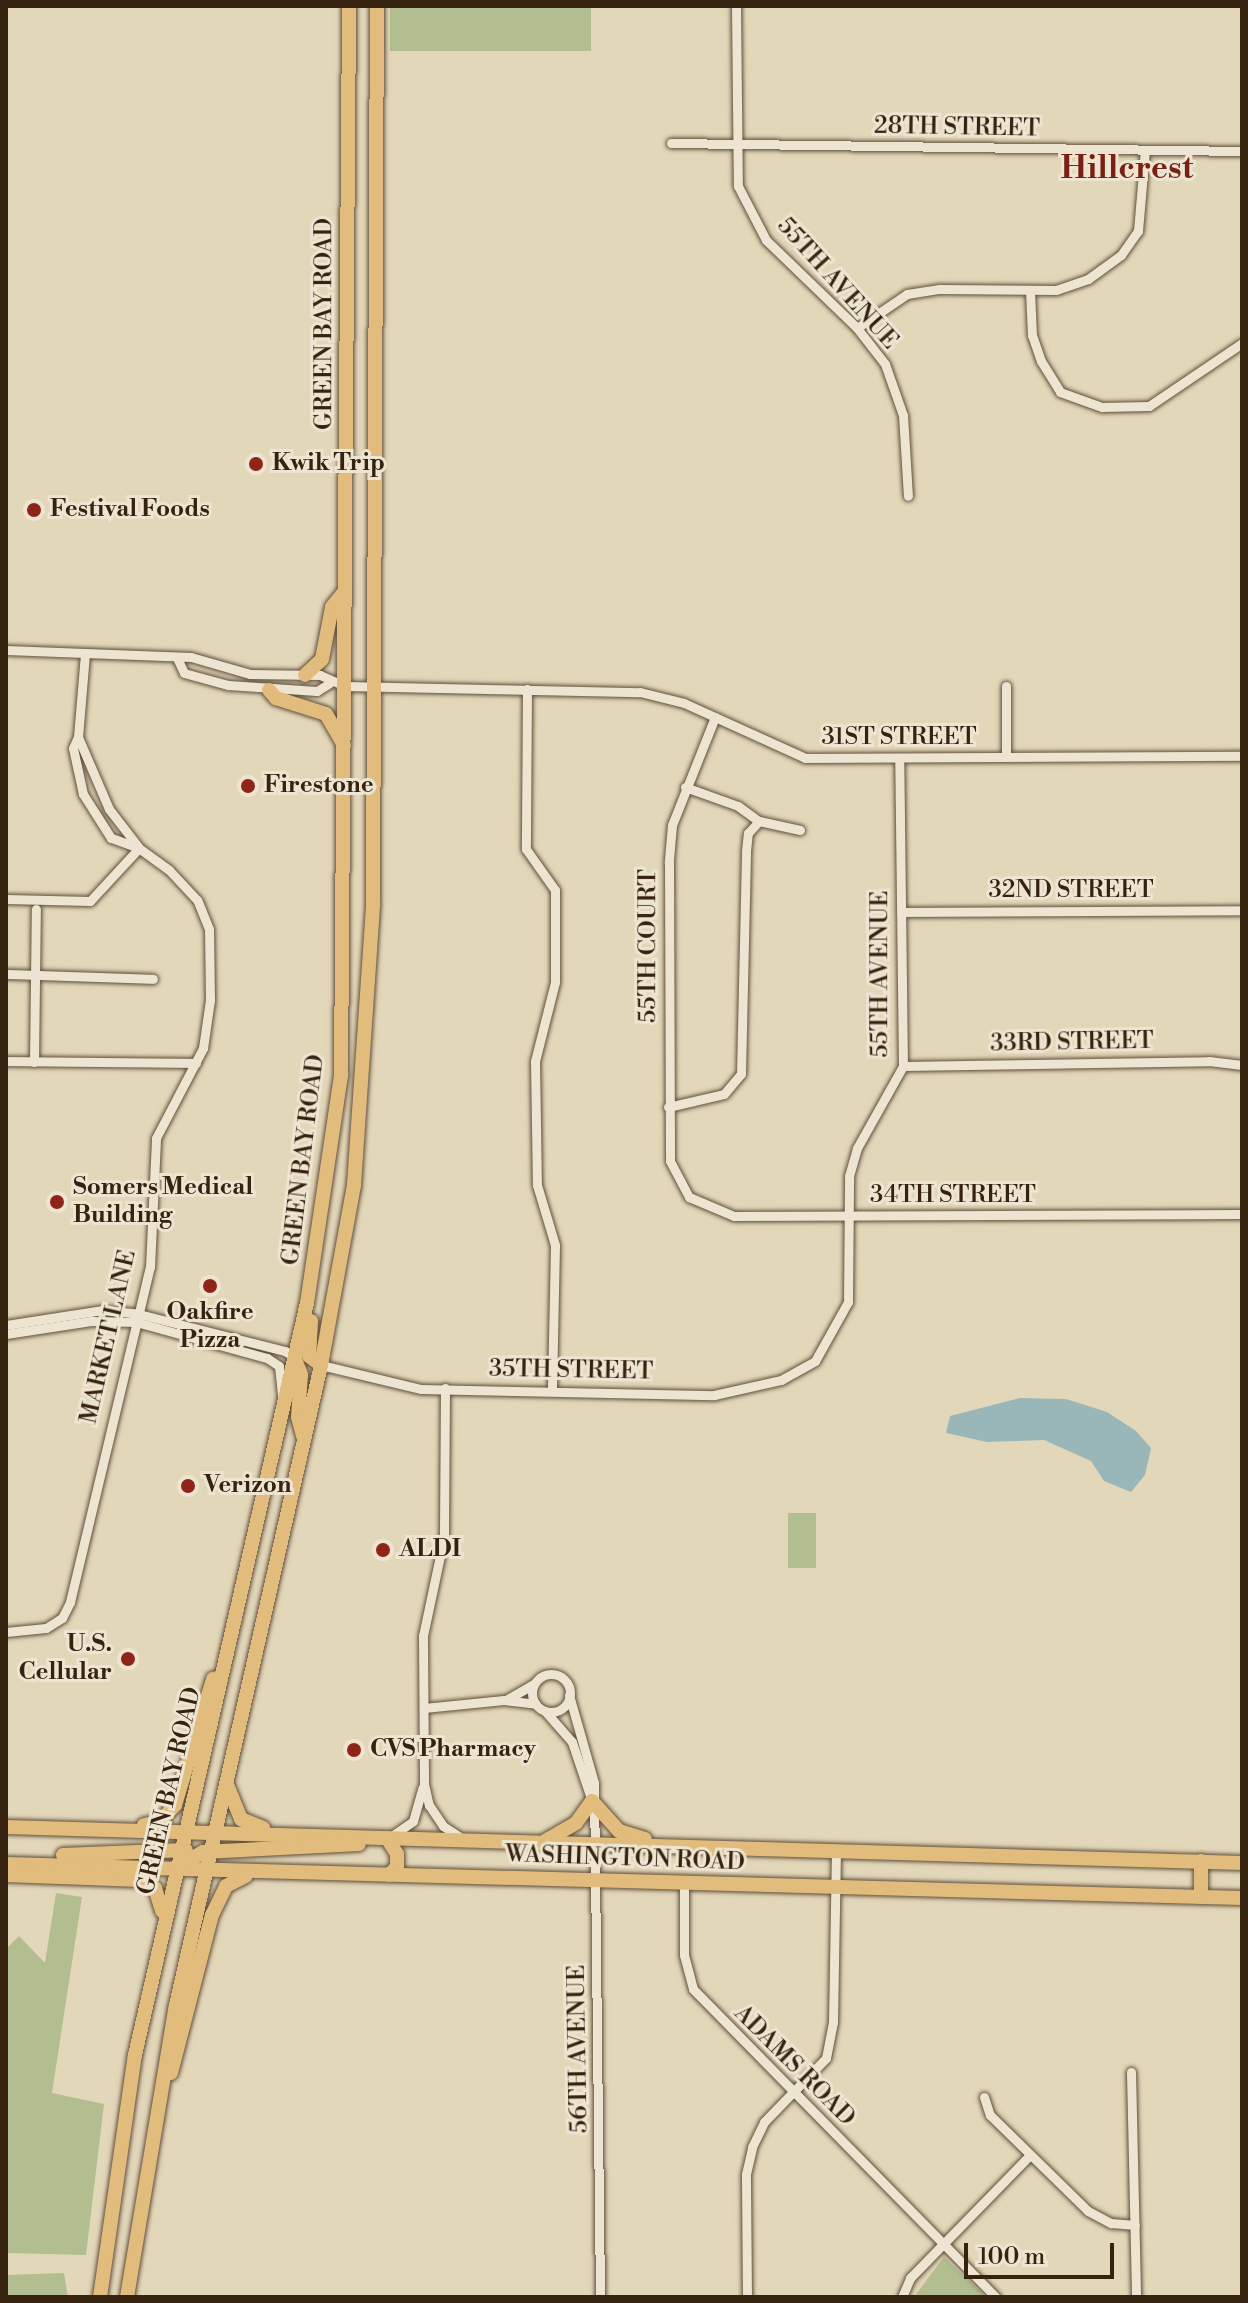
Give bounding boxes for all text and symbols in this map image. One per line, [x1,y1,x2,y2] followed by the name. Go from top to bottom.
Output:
[874,112,1040,144] street label: 28TH STREET
[1061,149,1193,187] district label: Hillcrest
[770,212,904,356] street label: 55TH AVENUE
[311,218,339,430] street label: GREEN BAY ROAD
[272,450,385,478] place label: Kwik Trip
[247,455,265,473] marker: Kwik Trip
[50,496,210,524] place label: Festival Foods
[25,501,43,519] marker: Festival Foods
[821,724,977,752] street label: 31ST STREET
[264,772,374,800] place label: Firestone
[239,777,257,795] marker: Firestone
[635,869,663,1023] street label: 55TH COURT
[988,877,1154,905] street label: 32ND STREET
[867,890,895,1058] street label: 55TH AVENUE
[990,1027,1154,1059] street label: 33RD STREET
[277,1053,331,1267] street label: GREEN BAY ROAD
[73,1174,253,1230] place label: Somers Medical Building
[870,1182,1036,1210] street label: 34TH STREET
[48,1193,66,1211] marker: Somers Medical Building
[75,1247,143,1427] street label: MARKET LANE
[201,1277,219,1295] marker: Oakfire Pizza
[166,1299,254,1355] place label: Oakfire Pizza
[489,1355,653,1387] street label: 35TH STREET
[204,1472,292,1500] place label: Verizon
[179,1477,197,1495] marker: Verizon
[399,1536,461,1564] place label: ALDI
[374,1541,392,1559] marker: ALDI
[19,1631,112,1687] place label: U.S. Cellular
[119,1650,137,1668] marker: U.S. Cellular
[132,1684,208,1898] street label: GREEN BAY ROAD
[370,1736,536,1764] place label: CVS Pharmacy
[345,1741,363,1759] marker: CVS Pharmacy
[505,1840,745,1878] street label: WASHINGTON ROAD
[563,1965,595,2133] street label: 56TH AVENUE
[728,2000,860,2132] street label: ADAMS ROAD
[968,2227,1118,2277] scale bar
[978,2242,1045,2272] text: 100 m

